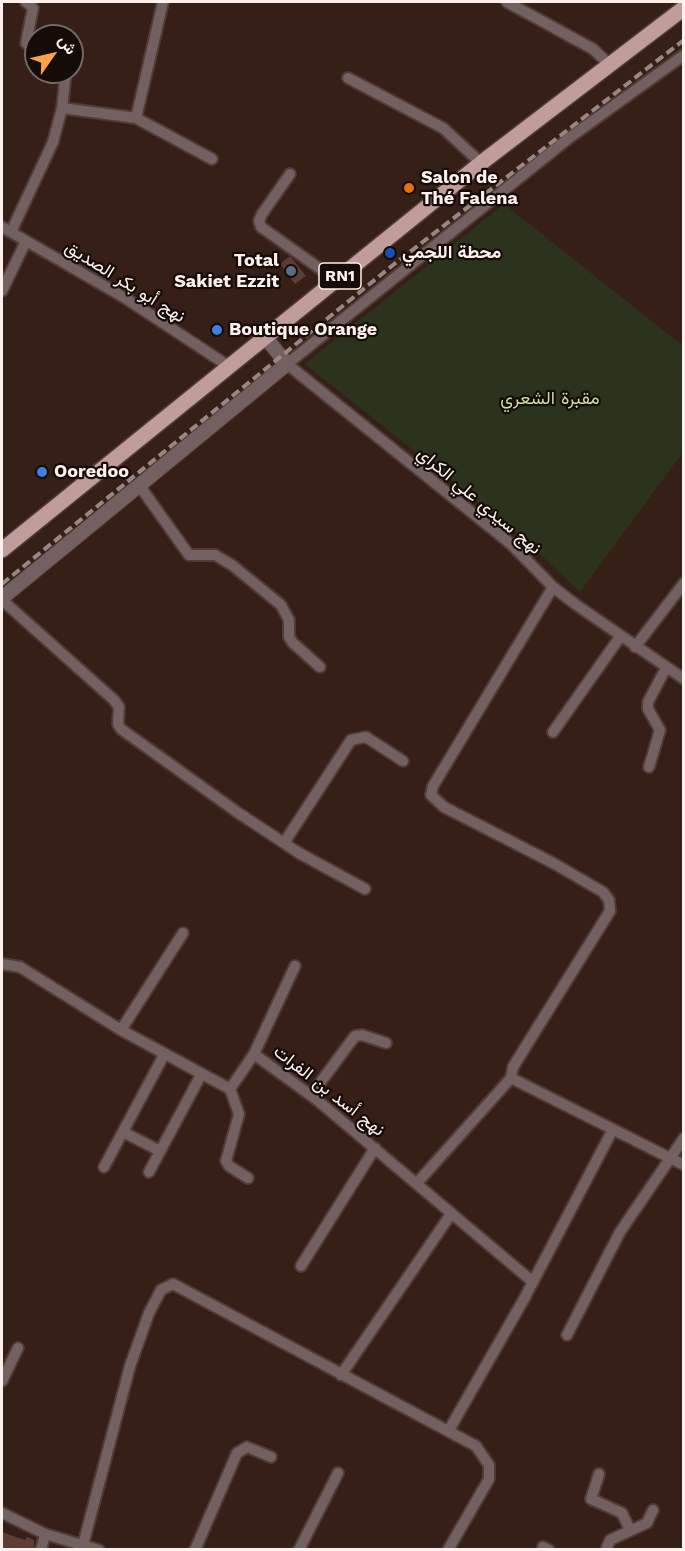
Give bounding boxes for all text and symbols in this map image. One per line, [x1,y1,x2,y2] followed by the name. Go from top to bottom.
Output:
[24,24,84,84] north arrow
[54,31,81,58] text: ش
[421,167,518,210] place label: Salon de Thé Falena
[402,181,416,195] marker: Salon de Thé Falena
[61,236,189,328] street label: نهج أبو بكر الصديق
[402,242,501,264] place label: محطة اللجمي
[383,246,397,260] marker: محطة اللجمي
[174,250,279,292] place label: Total Sakiet Ezzit
[319,263,361,289] road number: RN1
[284,264,298,278] marker: Total Sakiet Ezzit
[229,319,377,341] place label: Boutique Orange
[210,323,224,337] marker: Boutique Orange
[500,388,600,410] park label: مقبرة الشعري
[412,443,546,559] street label: نهج سيدي علي الكراي
[54,461,129,483] place label: Ooredoo
[35,465,49,479] marker: Ooredoo
[269,1041,389,1141] street label: نهج أسد بن الفرات

